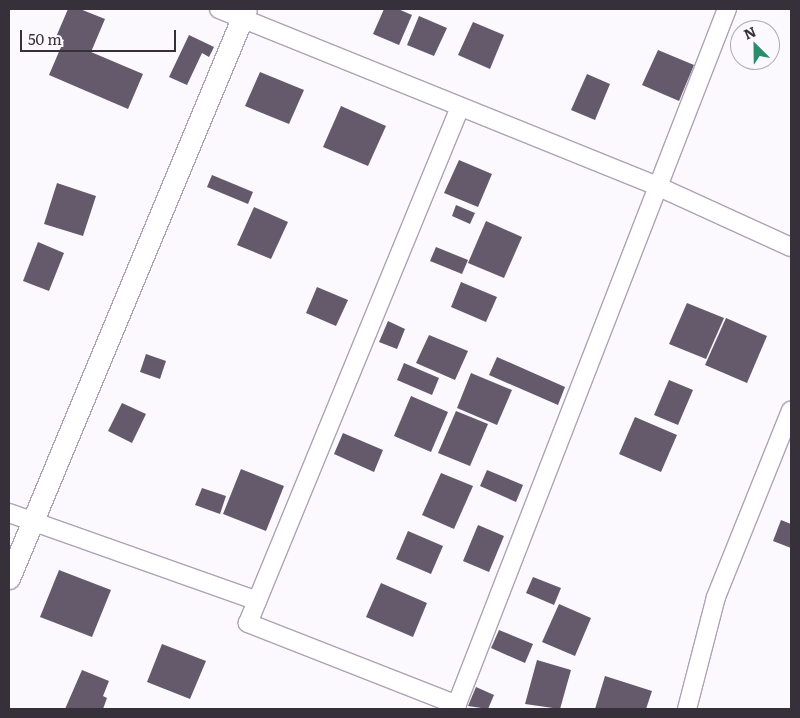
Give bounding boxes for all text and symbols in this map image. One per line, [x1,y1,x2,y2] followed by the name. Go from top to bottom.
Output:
[22,20,179,52] scale bar
[730,20,780,70] north arrow
[740,21,759,44] text: N
[28,27,62,50] text: 50 m

